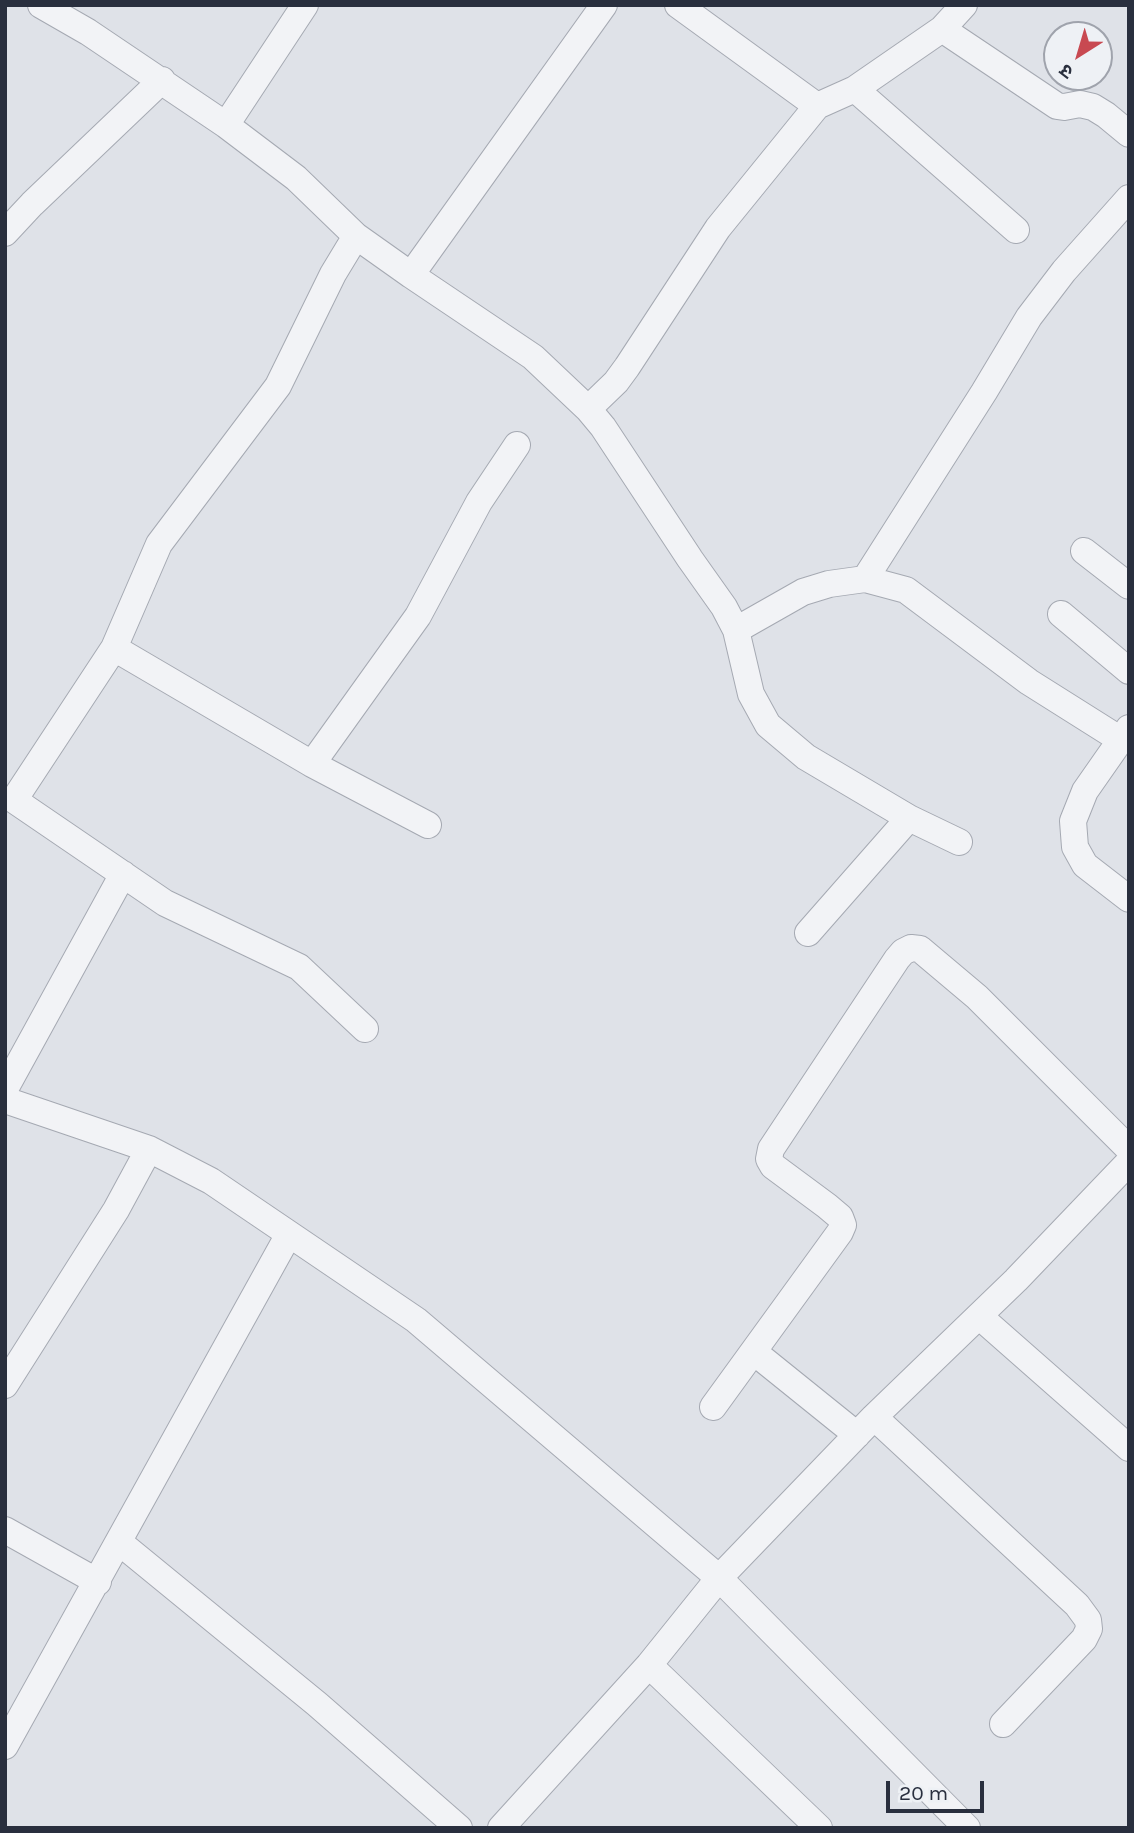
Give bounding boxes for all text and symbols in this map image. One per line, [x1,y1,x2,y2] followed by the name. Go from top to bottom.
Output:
[1043,21,1113,91] north arrow
[1056,59,1078,83] text: उ
[889,1766,987,1810] scale bar
[899,1781,948,1805] text: 20 m

